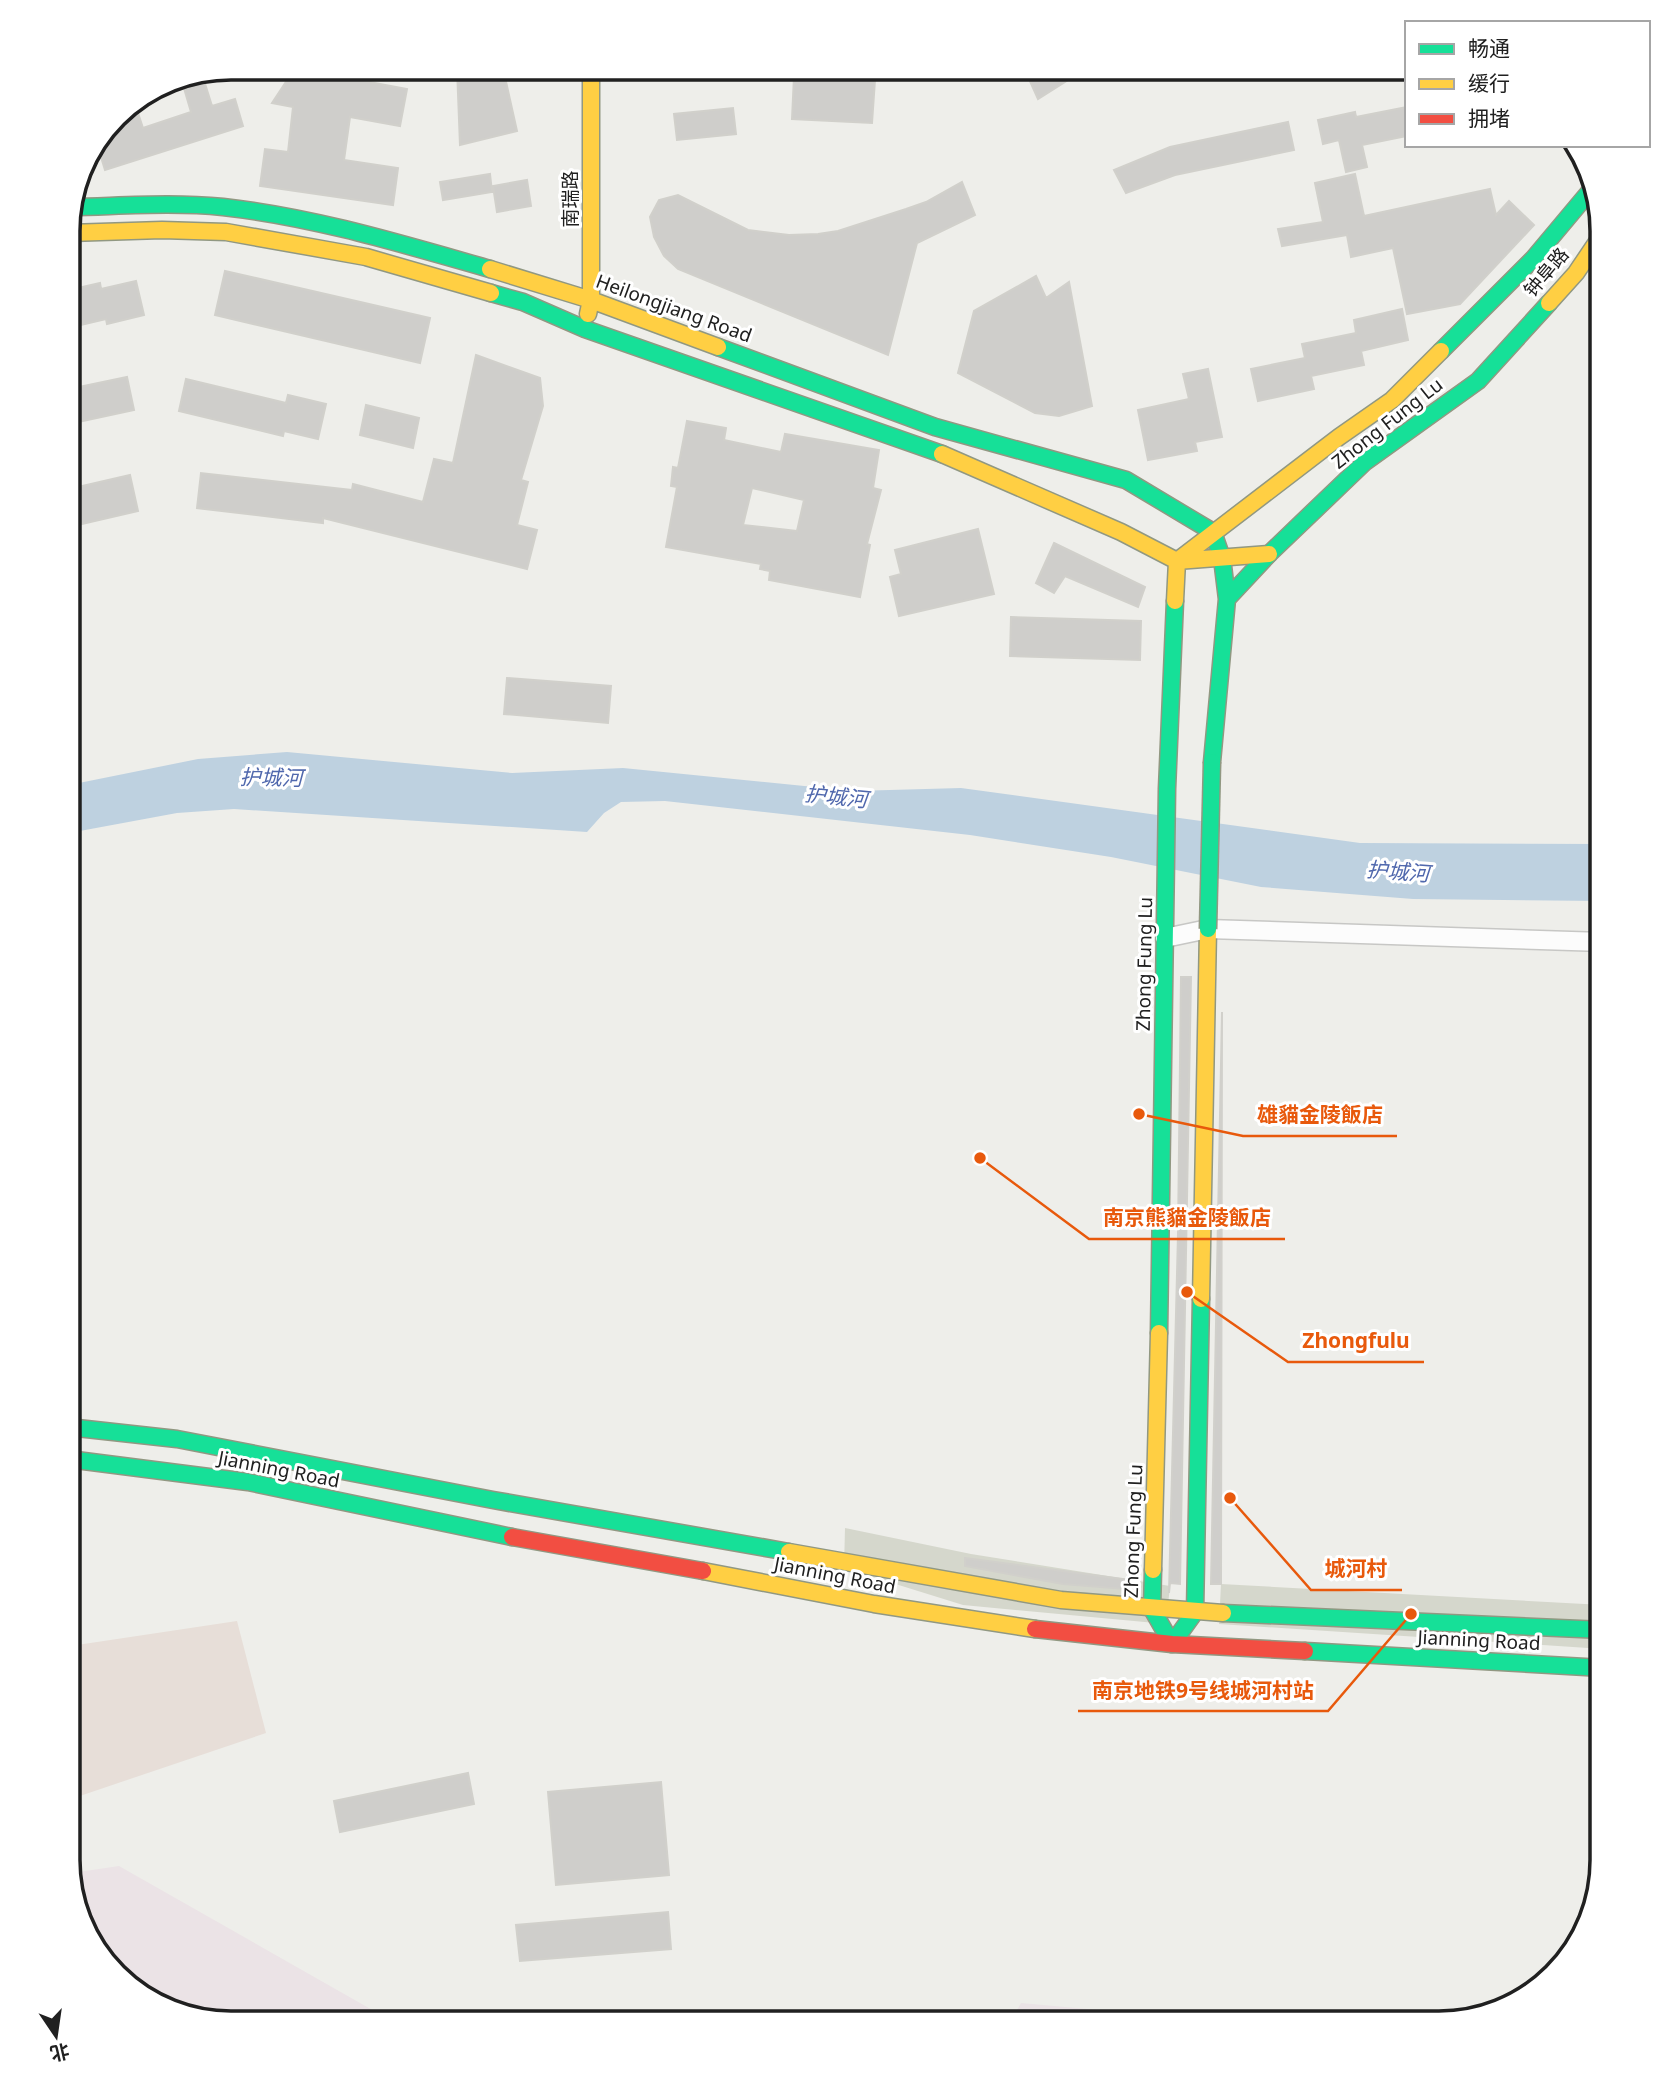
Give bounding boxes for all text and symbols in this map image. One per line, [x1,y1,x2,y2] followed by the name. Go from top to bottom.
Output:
[1405,21,1650,147] legend
[1468,34,1510,62] text: 畅通
[1468,69,1510,97] text: 缓行
[1468,104,1510,132] text: 拥堵
[557,170,583,228] street label: 南瑞路
[1518,242,1574,302] street label: 钟阜路
[592,268,756,348] street label: Heilongjiang Road
[1326,371,1448,475] street label: Zhong Fung Lu
[239,762,307,792] water label: 护城河
[803,779,873,814] water label: 护城河
[1366,855,1434,887] water label: 护城河
[1130,897,1158,1031] street label: Zhong Fung Lu
[1243,1094,1397,1136] callout: 雄貓金陵飯店
[1257,1100,1383,1128] text: 雄貓金陵飯店
[1089,1197,1285,1239] callout: 南京熊貓金陵飯店
[1103,1203,1271,1231] text: 南京熊貓金陵飯店
[1288,1320,1424,1362] callout: Zhongfulu
[1302,1326,1410,1354] text: Zhongfulu
[214,1444,342,1494] street label: Jianning Road
[1118,1464,1148,1598] street label: Zhong Fung Lu
[1311,1548,1402,1590] callout: 城河村
[770,1550,898,1600] street label: Jianning Road
[1325,1554,1388,1582] text: 城河村
[1415,1624,1541,1656] street label: Jianning Road
[1078,1669,1328,1711] callout: 南京地铁9号线城河村站
[1092,1676,1314,1704] text: 南京地铁9号线城河村站
[21,2001,91,2071] north arrow
[48,2038,72,2067] text: 北

